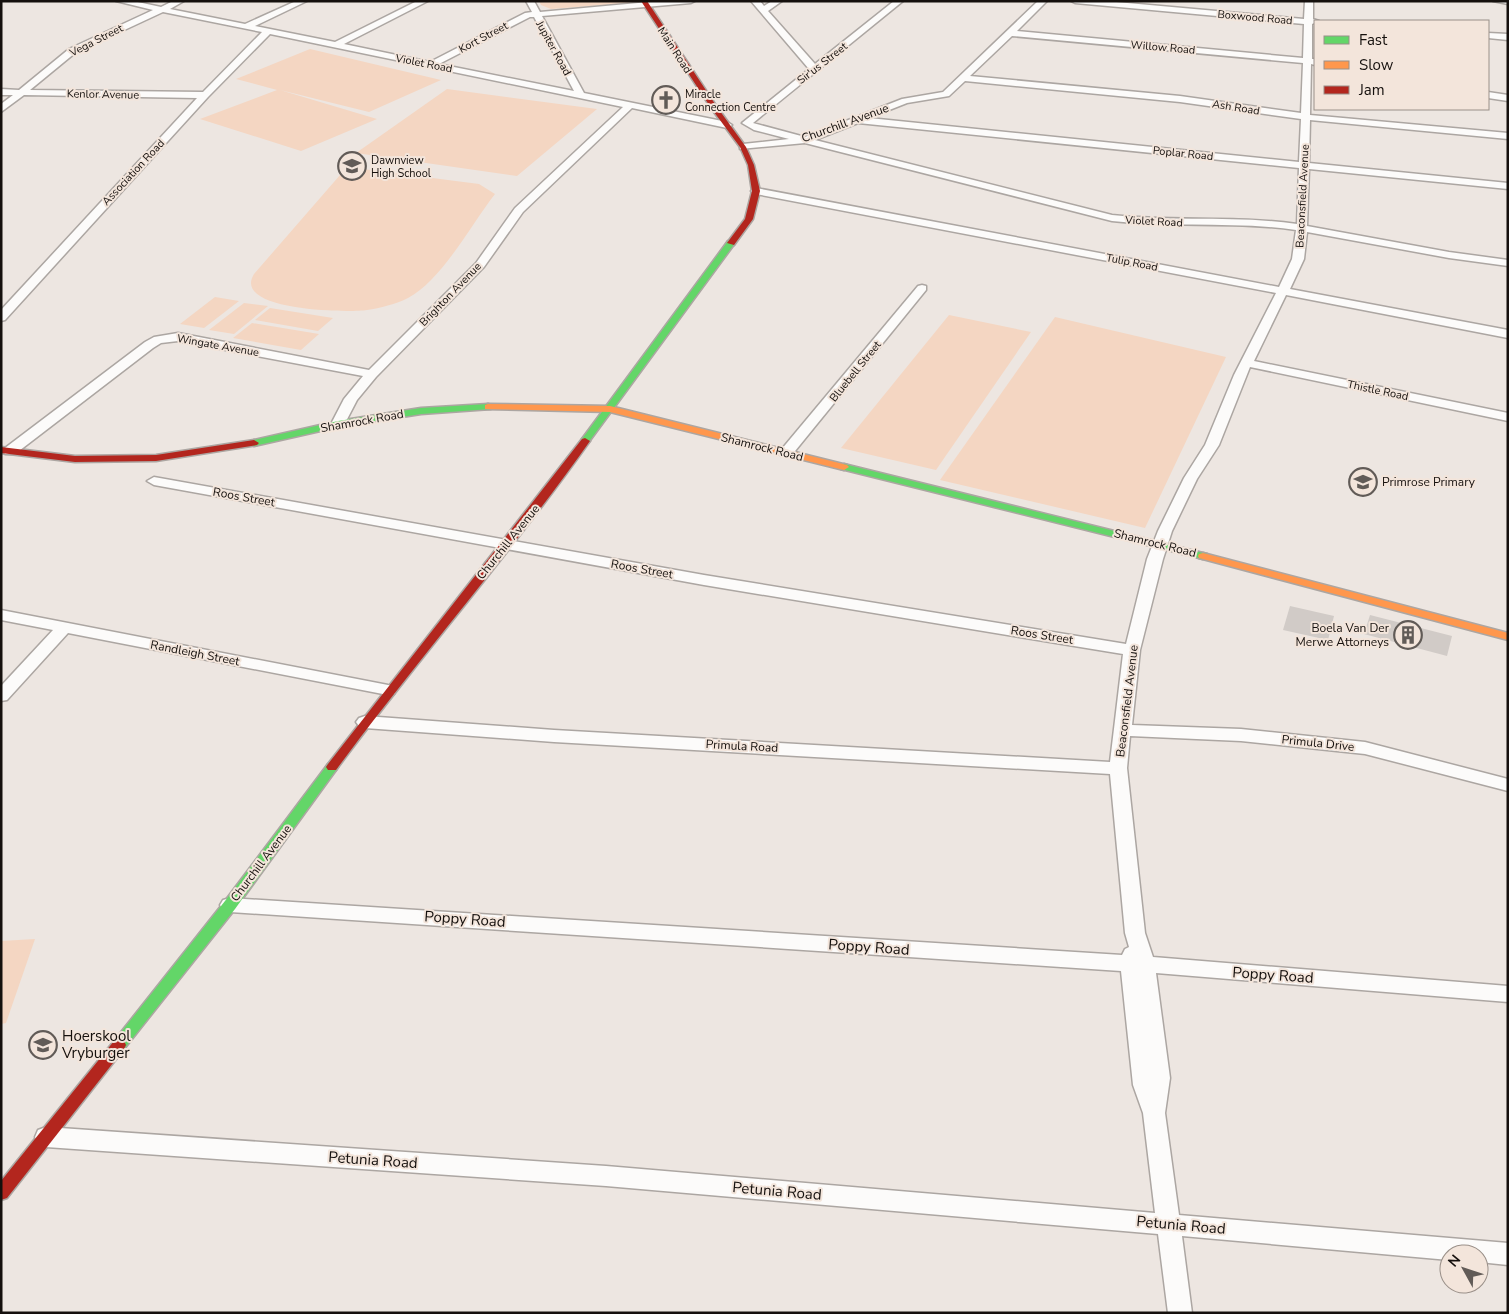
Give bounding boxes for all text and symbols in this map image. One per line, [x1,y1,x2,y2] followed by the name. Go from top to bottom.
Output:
[1217,7,1293,28] street label: Boxwood Road
[532,17,575,78] street label: Jupiter Road
[456,18,511,57] street label: Kort Street
[1314,20,1489,110] legend
[66,21,126,61] street label: Vega Street
[654,24,695,76] street label: Main Road
[1359,30,1388,50] text: Fast
[1130,37,1196,58] street label: Willow Road
[794,39,851,88] street label: Sir'us Street
[393,50,454,76] street label: Violet Road
[1359,55,1394,75] text: Slow
[1358,80,1385,100] text: Jam
[651,85,681,115] church icon: Miracle Connection Centre
[67,86,139,103] street label: Kenlor Avenue
[685,87,776,115] place label: Miracle Connection Centre
[1211,96,1261,119] street label: Ash Road
[799,100,891,146] street label: Churchill Avenue
[99,136,168,209] street label: Association Road
[1152,143,1214,164] street label: Poplar Road
[1292,144,1313,248] street label: Beaconsfield Avenue
[337,151,367,181] school or university icon: Dawnview High School
[371,153,432,181] place label: Dawnview High School
[1124,212,1183,230] street label: Violet Road
[1105,250,1159,275] street label: Tulip Road
[416,259,485,329] street label: Brighton Avenue
[176,331,260,360] street label: Wingate Avenue
[826,338,885,405] street label: Bluebell Street
[1346,377,1410,404] street label: Thistle Road
[319,406,405,436] street label: Shamrock Road
[719,429,805,465] street label: Shamrock Road
[1348,467,1378,497] school or university icon: Primrose Primary
[1382,474,1476,490] place label: Primrose Primary
[212,484,277,510] street label: Roos Street
[473,501,543,583] street label: Churchill Avenue
[1112,525,1198,561] street label: Shamrock Road
[610,556,675,582] street label: Roos Street
[1296,620,1390,650] place label: Boela Van Der Merwe Attorneys
[1393,620,1423,650] building icon: Boela Van Der Merwe Attorneys
[1010,622,1075,648] street label: Roos Street
[149,637,242,670] street label: Randleigh Street
[1112,644,1142,758] street label: Beaconsfield Avenue
[1281,731,1355,755] street label: Primula Drive
[705,736,779,756] street label: Primula Road
[227,821,295,905] street label: Churchill Avenue
[424,906,506,932] street label: Poppy Road
[828,934,910,960] street label: Poppy Road
[1232,962,1314,988] street label: Poppy Road
[61,1026,131,1063] place label: Hoerskool Vryburger
[28,1030,58,1060] school or university icon: Hoerskool Vryburger
[328,1147,418,1173] street label: Petunia Road
[732,1177,822,1205] street label: Petunia Road
[1136,1211,1226,1239] street label: Petunia Road
[1439,1244,1489,1294] north arrow
[1444,1251,1465,1271] text: N

